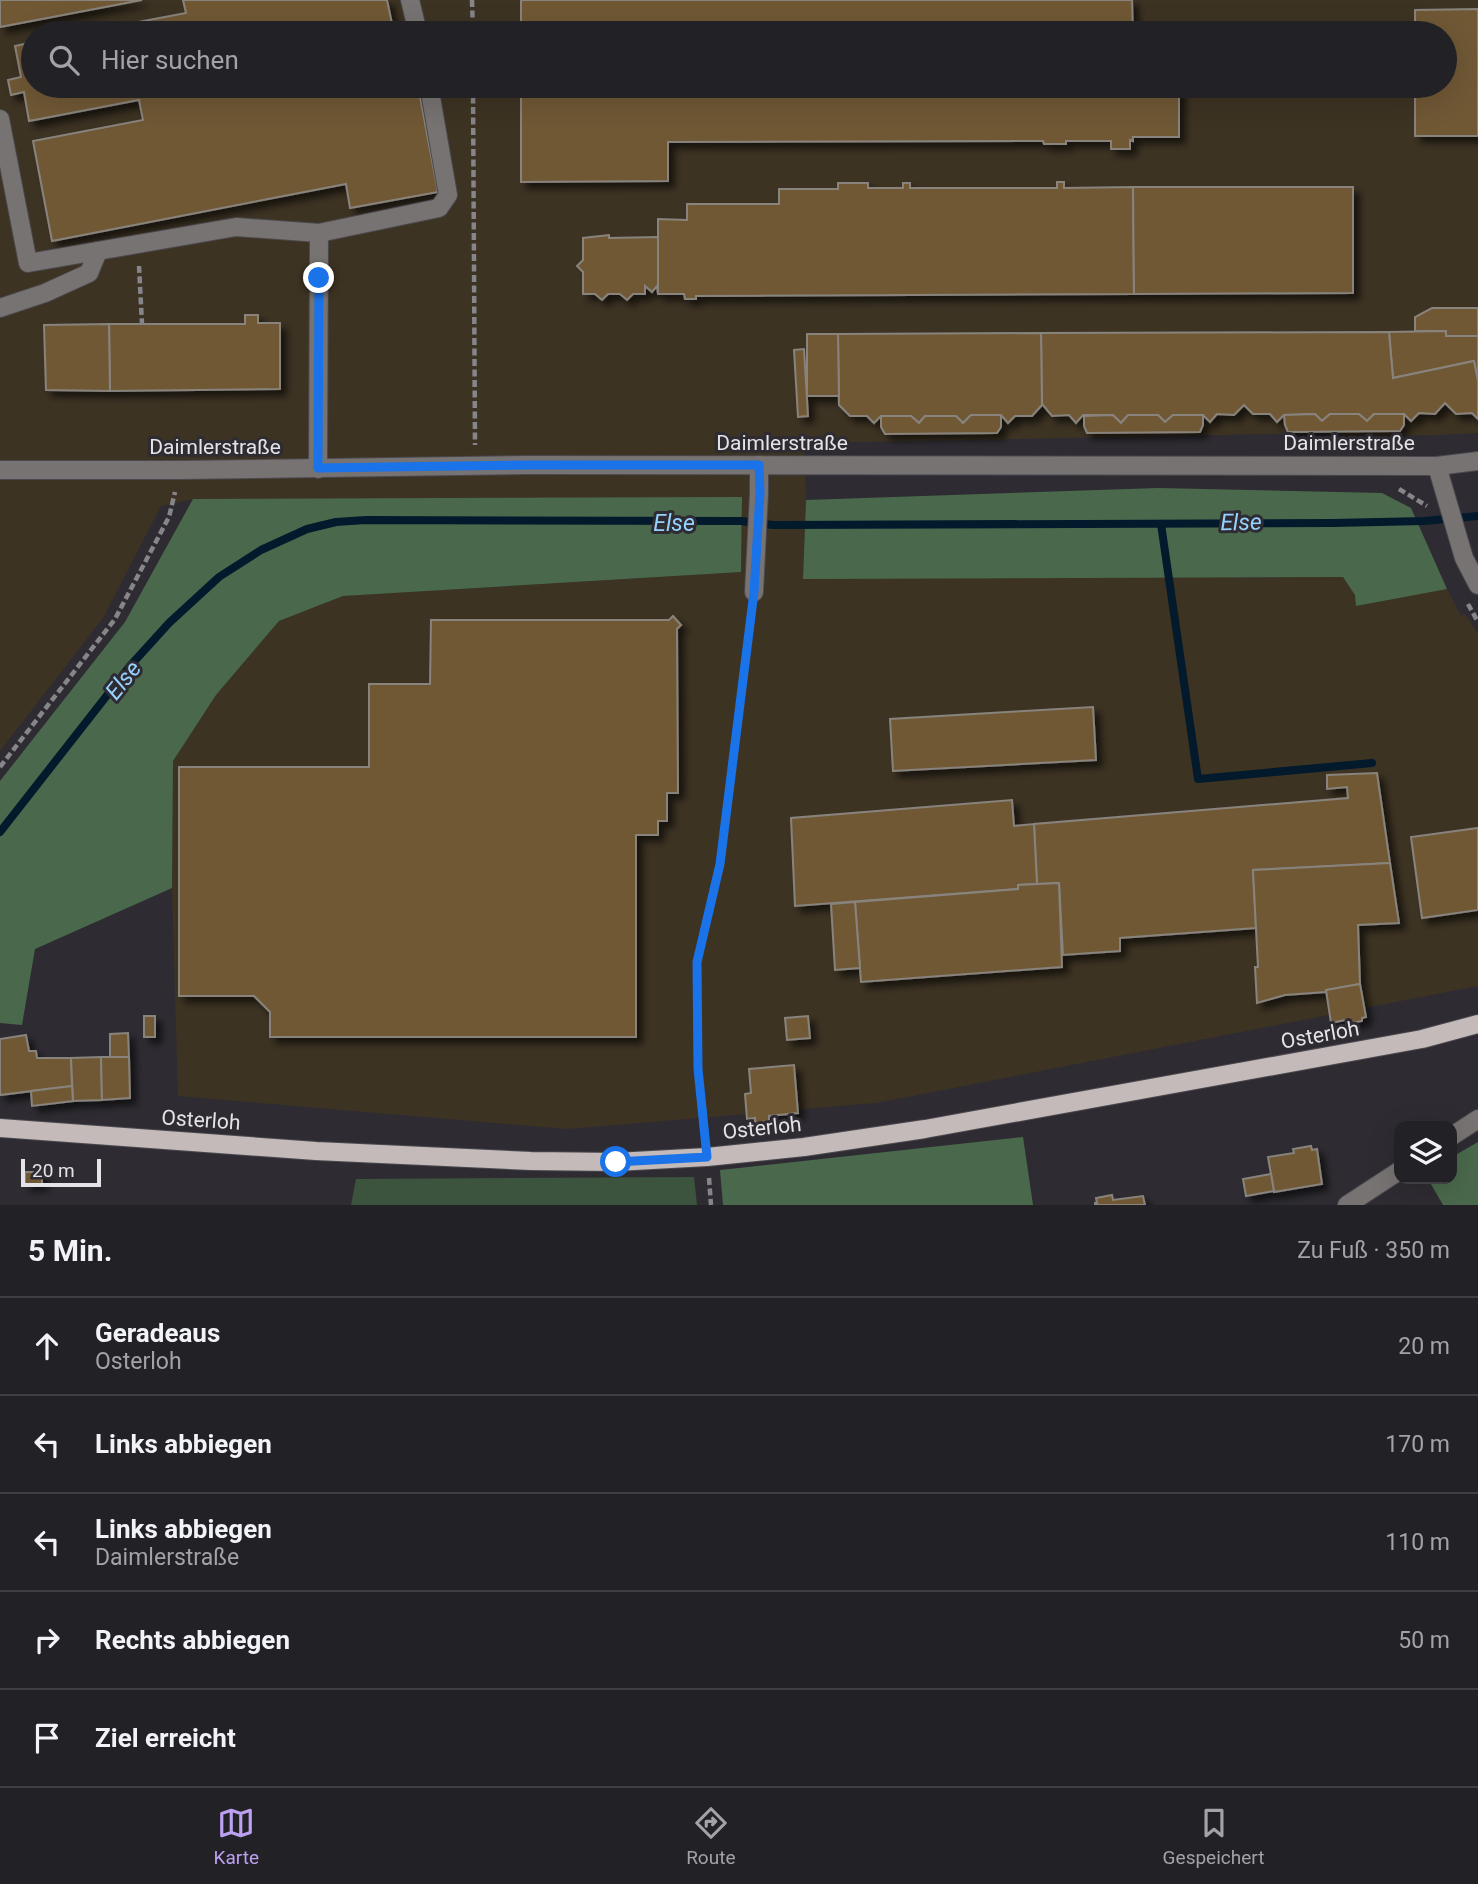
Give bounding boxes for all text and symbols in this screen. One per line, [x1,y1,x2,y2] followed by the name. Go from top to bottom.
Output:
[21,21,1457,98] search box
[45,41,83,79] icon: search
[101,45,239,75] text: Hier suchen
[303,262,334,293] route end
[716,431,848,455] street label: Daimlerstraße
[1283,431,1415,455] street label: Daimlerstraße
[149,435,281,459] street label: Daimlerstraße
[1220,509,1262,536] water label: Else
[653,510,695,537] water label: Else
[100,656,147,705] water label: Else
[1279,1016,1361,1054] street label: Osterloh
[161,1105,241,1135] street label: Osterloh
[721,1112,803,1144] street label: Osterloh
[1394,1121,1457,1184] map controls
[1394,1121,1457,1184] button: layers
[600,1146,631,1177] route start
[21,1156,102,1188] scale bar
[32,1159,75,1182] text: 20 m
[28,1233,112,1268] text: 5 Min.
[1297,1237,1450,1264] text: Zu Fuß · 350 m
[95,1318,220,1348] text: Geradeaus
[28,1327,66,1365] icon: ahead
[1398,1333,1450,1360] text: 20 m
[95,1348,182,1375] text: Osterloh
[28,1425,66,1463] icon: left
[95,1429,272,1459] text: Links abbiegen
[1385,1431,1450,1458] text: 170 m
[95,1514,272,1544] text: Links abbiegen
[28,1523,66,1561] icon: left
[1385,1529,1450,1556] text: 110 m
[95,1544,239,1571] text: Daimlerstraße
[28,1621,66,1659] icon: right
[95,1625,290,1655] text: Rechts abbiegen
[1398,1627,1450,1654] text: 50 m
[28,1719,66,1757] icon: arrive
[95,1723,236,1753] text: Ziel erreicht
[214,1804,259,1869] tab: Karte
[686,1804,735,1869] tab: Route
[1163,1804,1264,1869] tab: Gespeichert

